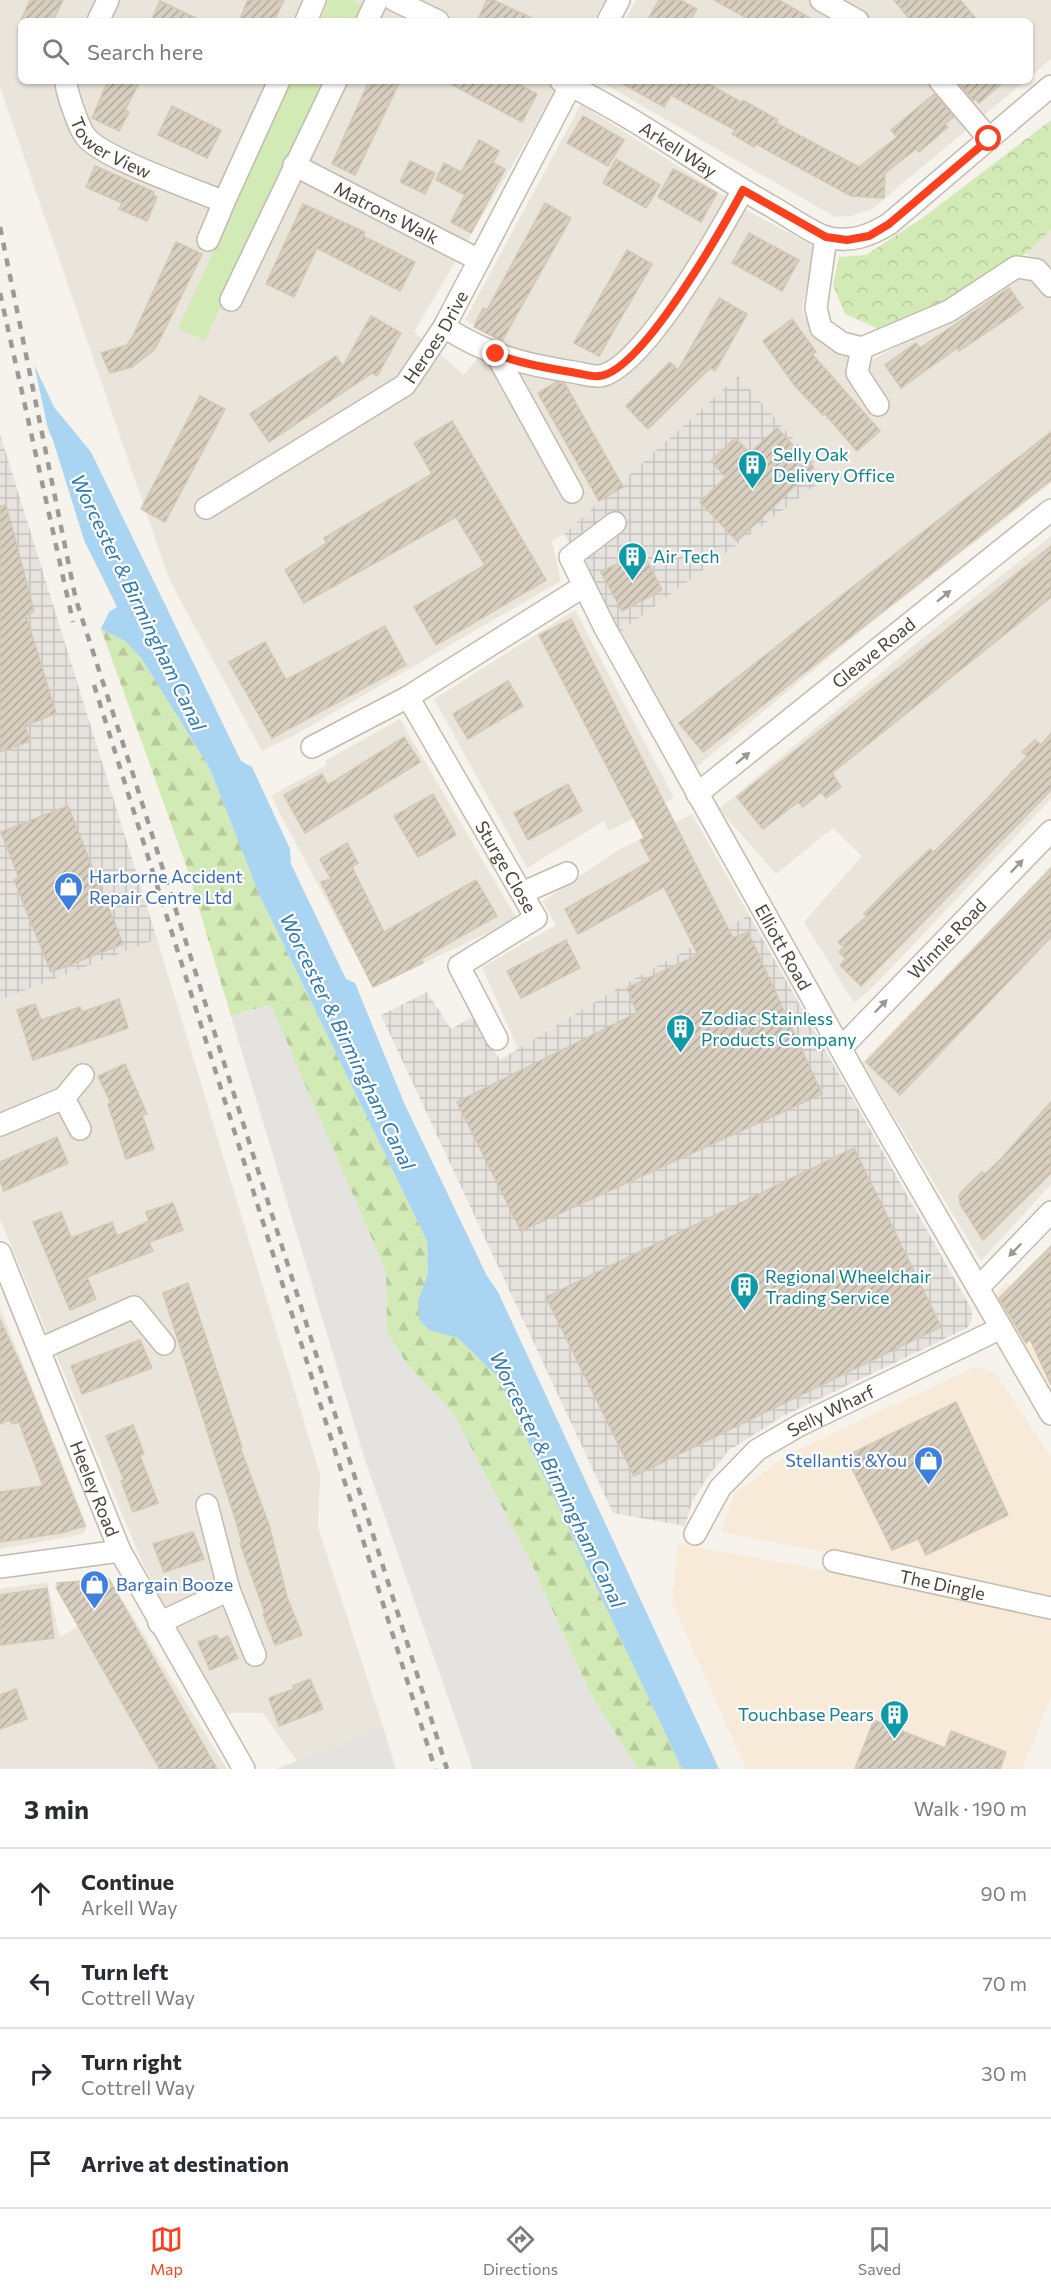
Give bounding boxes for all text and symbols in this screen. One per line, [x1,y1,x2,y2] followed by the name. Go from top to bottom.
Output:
[18,18,1033,84] search box
[39,35,72,68] icon: search
[87,38,203,65] text: Search here
[66,114,154,183] street label: Tower View
[636,117,721,182] street label: Arkell Way
[975,125,1001,151] route start
[330,177,443,249] street label: Matrons Walk
[398,287,472,388] street label: Heroes Drive
[482,340,508,366] route end
[773,443,895,486] place label: Selly Oak Delivery Office
[736,448,768,490] building icon: Selly Oak Delivery Office
[66,470,212,735] water label: Worcester & Birmingham Canal
[616,540,648,582] building icon: Air Tech
[653,545,720,567] place label: Air Tech
[936,590,952,603] one-way arrow
[827,613,919,693] street label: Gleave Road
[735,752,750,764] one-way arrow
[471,817,542,917] street label: Sturge Close
[1010,859,1024,873] one-way arrow
[89,865,243,908] place label: Harborne Accident Repair Centre Ltd
[52,870,84,912] shop icon: Harborne Accident Repair Centre Ltd
[903,894,991,984] street label: Winnie Road
[751,900,816,994] street label: Elliott Road
[275,909,421,1174] water label: Worcester & Birmingham Canal
[874,999,888,1013] one-way arrow
[701,1007,857,1050] place label: Zodiac Stainless Products Company
[664,1012,696,1054] building icon: Zodiac Stainless Products Company
[1008,1242,1022,1256] one-way arrow
[765,1265,932,1308] place label: Regional Wheelchair Trading Service
[728,1270,760,1312] building icon: Regional Wheelchair Trading Service
[485,1347,631,1612] water label: Worcester & Birmingham Canal
[783,1379,879,1441] street label: Selly Wharf
[66,1438,124,1540] street label: Heeley Road
[912,1444,944,1486] shop icon: Stellantis &You
[785,1449,907,1471] place label: Stellantis &You
[898,1565,987,1604] street label: The Dingle
[79,1568,111,1610] shop icon: Bargain Booze
[116,1573,233,1595] place label: Bargain Booze
[879,1698,911,1740] building icon: Touchbase Pears
[738,1703,874,1725] place label: Touchbase Pears
[24,1793,89,1824] text: 3 min
[914,1796,1027,1820] text: Walk · 190 m
[81,1868,174,1895] text: Continue
[24,1877,57,1910] icon: ahead
[981,1881,1027,1905] text: 90 m
[81,1895,178,1919] text: Arkell Way
[81,1958,168,1985] text: Turn left
[24,1967,57,2000] icon: left
[982,1971,1027,1995] text: 70 m
[81,1985,195,2009] text: Cottrell Way
[81,2048,182,2075] text: Turn right
[24,2057,57,2090] icon: right
[981,2061,1027,2085] text: 30 m
[81,2075,195,2099] text: Cottrell Way
[24,2147,57,2180] icon: arrive
[81,2150,289,2177] text: Arrive at destination
[150,2223,183,2278] tab: Map
[483,2223,558,2278] tab: Directions
[858,2223,901,2278] tab: Saved

